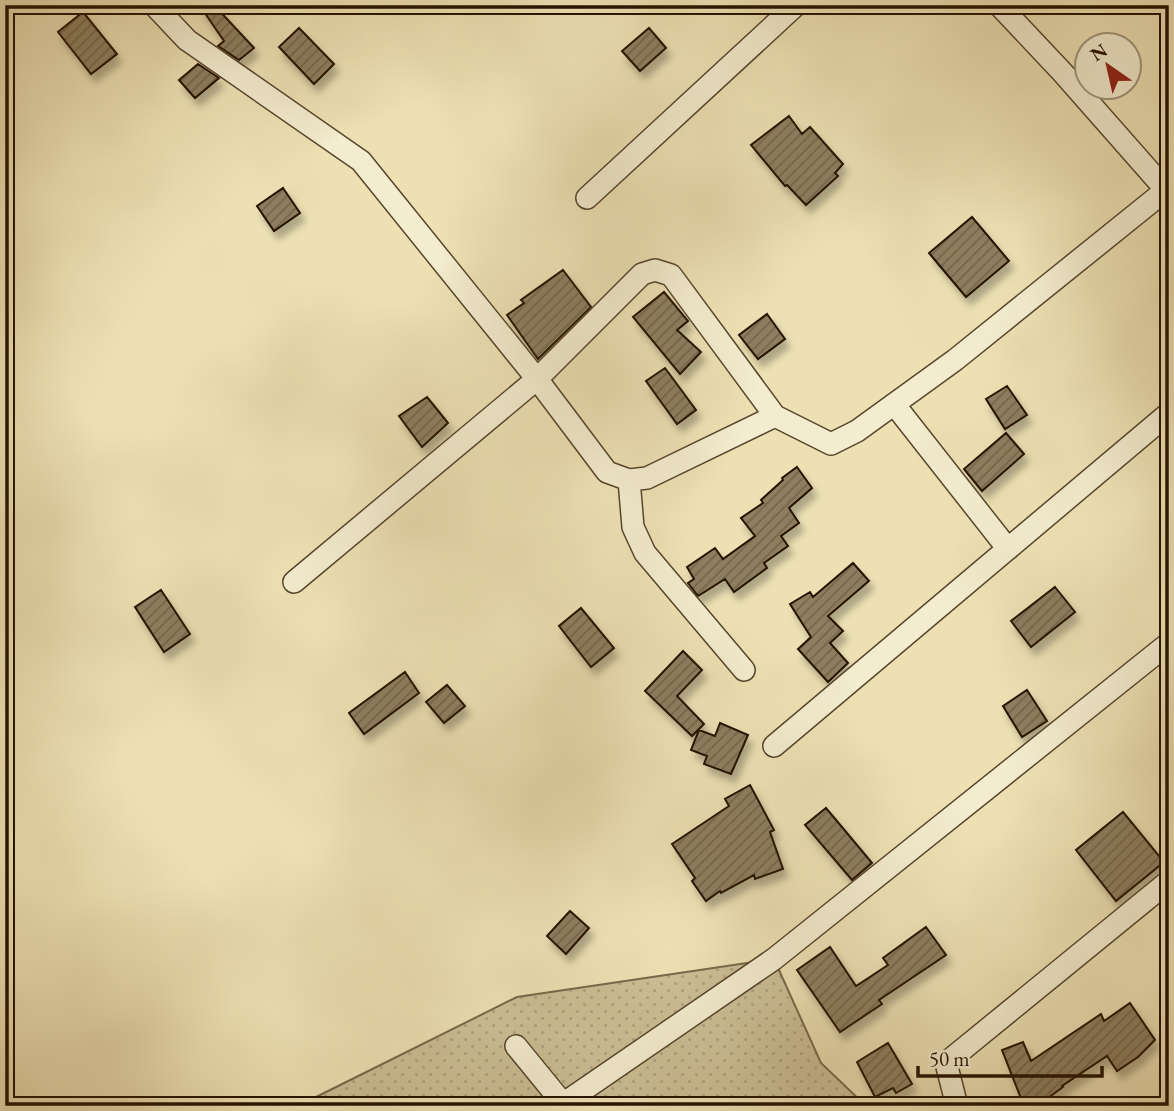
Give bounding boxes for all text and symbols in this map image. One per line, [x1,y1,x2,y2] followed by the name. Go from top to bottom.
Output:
[1072,32,1142,102] north arrow
[1085,37,1113,67] text: N
[918,1034,1102,1078] scale bar
[929,1045,970,1072] text: 50 m

